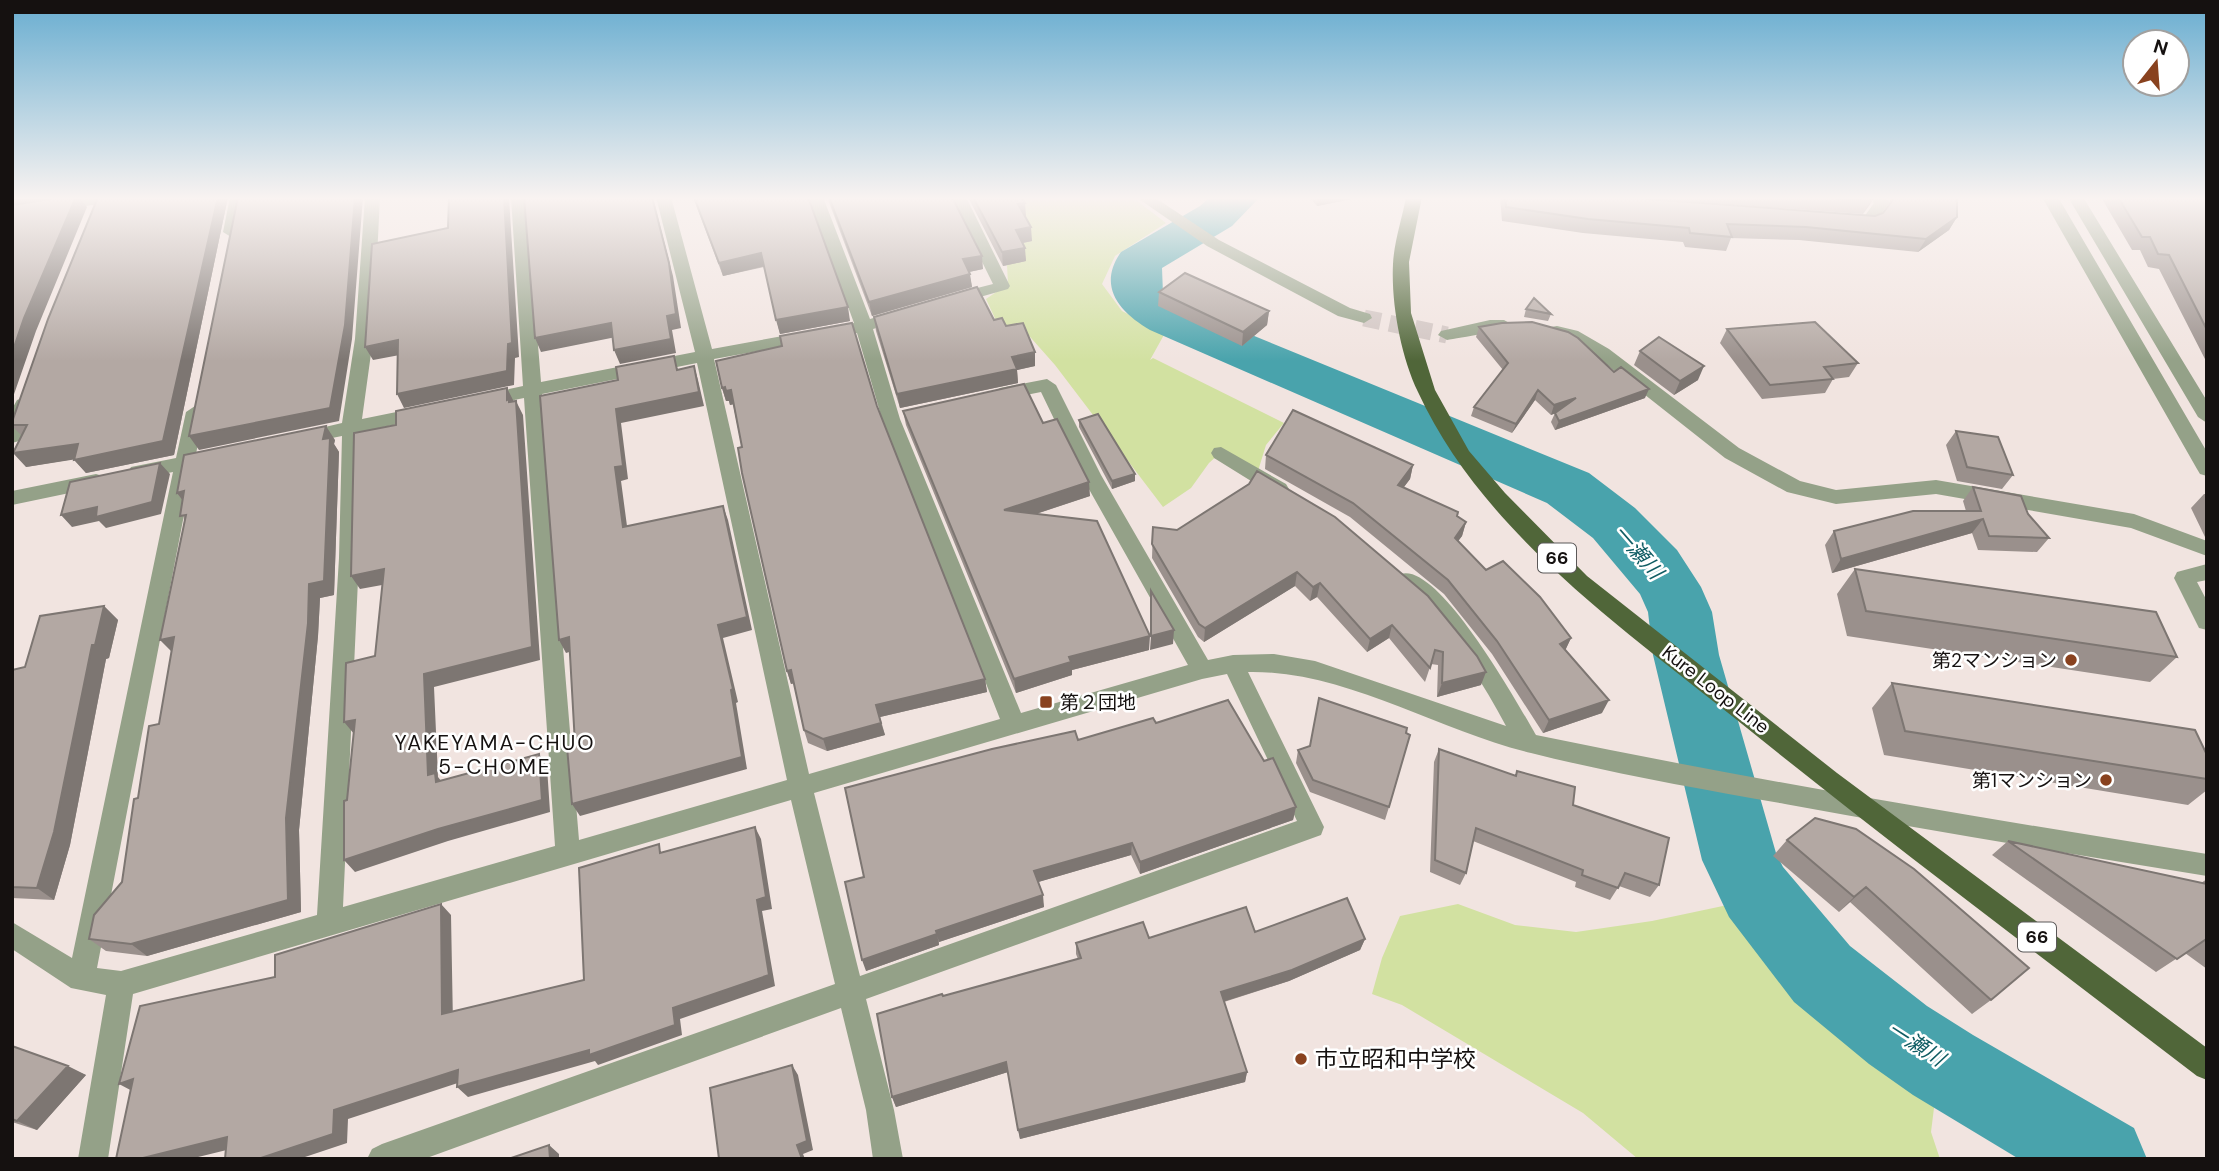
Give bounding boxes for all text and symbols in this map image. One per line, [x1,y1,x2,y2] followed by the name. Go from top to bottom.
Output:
[2121,28,2191,98] north arrow
[2151,33,2171,61] text: N
[1607,519,1671,586] water label: 一瀬川
[1538,544,1576,572] road number: 66
[1657,640,1774,739] street label: Kure Loop Line
[1932,648,2057,673] place label: 第2マンション
[2063,652,2079,668] marker: 第2マンション
[1060,690,1136,715] place label: 第２団地
[1038,694,1054,710] marker: 第２団地
[394,729,596,781] district label: YAKEYAMA-CHUO 5-CHOME
[1972,768,2092,793] place label: 第1マンション
[2098,772,2114,788] marker: 第1マンション
[2018,922,2056,952] road number: 66
[1882,1015,1952,1074] water label: 一瀬川
[1315,1044,1476,1074] place label: 市立昭和中学校
[1293,1051,1309,1067] marker: 市立昭和中学校

